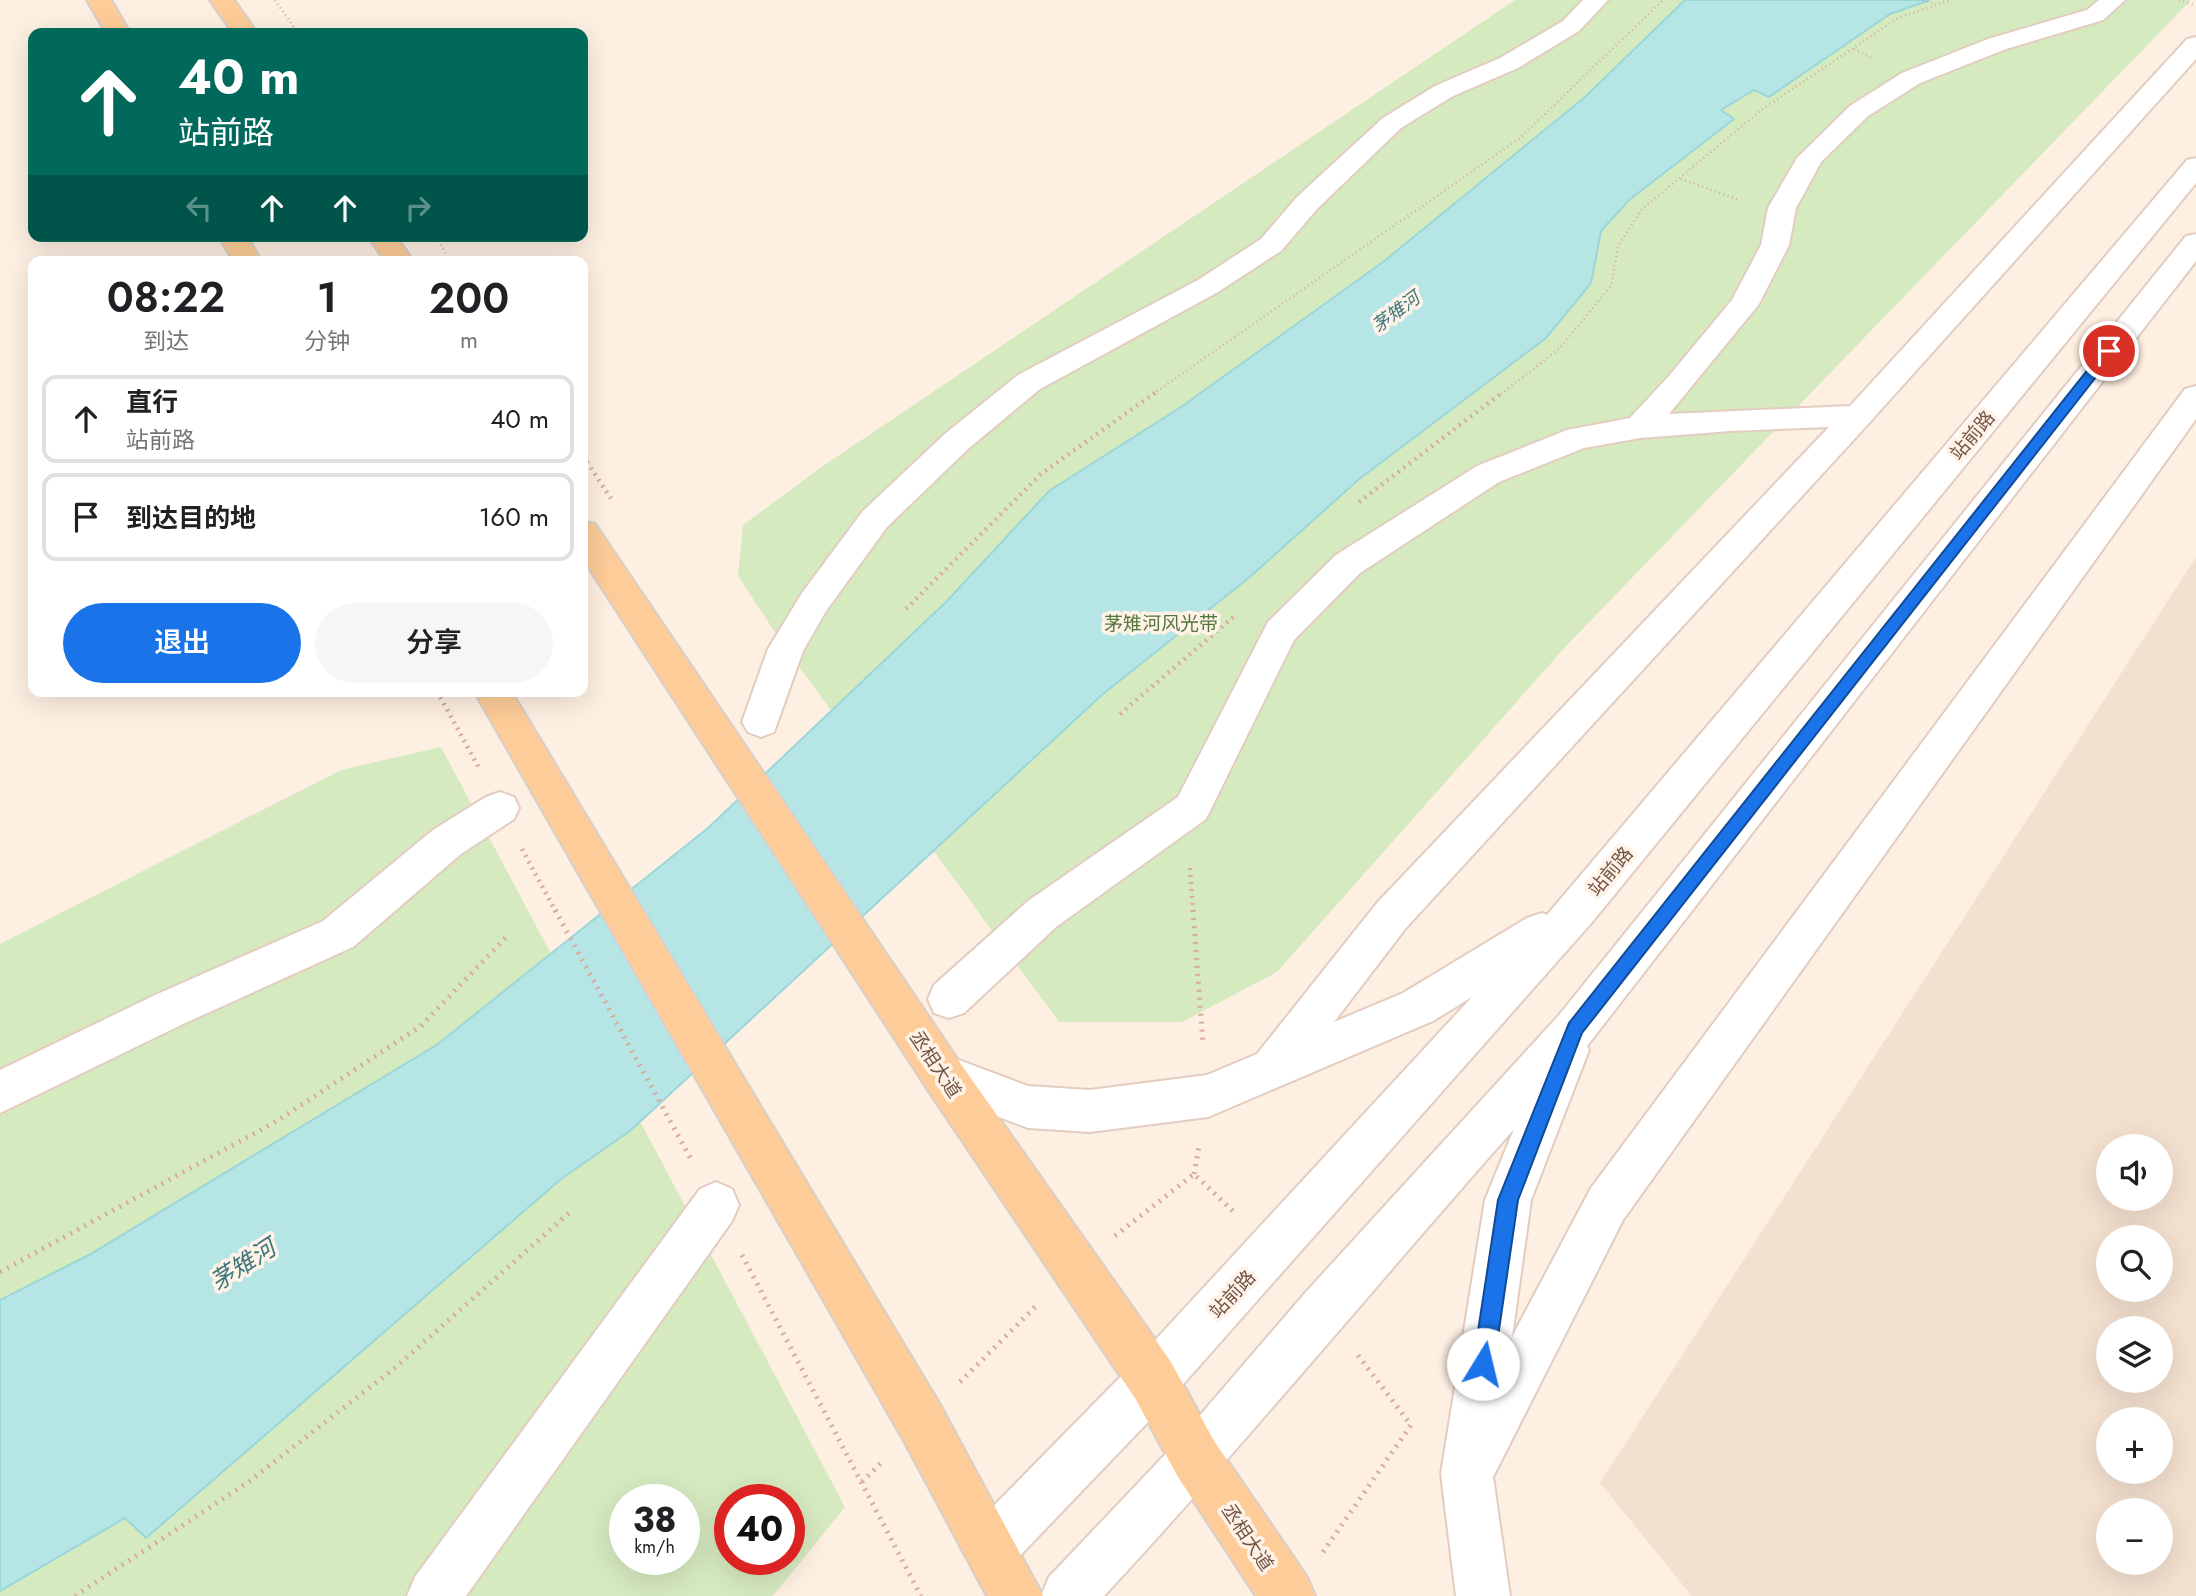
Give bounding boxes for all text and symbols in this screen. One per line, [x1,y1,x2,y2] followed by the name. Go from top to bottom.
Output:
[178,42,300,112] text: 40 m
[63,56,154,147] icon: ahead
[178,110,274,156] text: 站前路
[180,189,218,227] icon: left
[253,189,291,227] icon: ahead
[326,189,364,227] icon: ahead
[399,189,437,227] icon: right
[107,267,225,328] text: 08:22
[317,267,337,328] text: 1
[429,268,509,329] text: 200
[1367,284,1428,339] water label: 茅雉河
[2079,321,2139,381] pin
[460,323,478,357] text: m
[143,324,189,358] text: 到达
[304,324,350,358] text: 分钟
[2090,332,2128,370] icon: arrive
[126,383,178,421] text: 直行
[67,400,105,438] icon: ahead
[490,400,549,438] text: 40 m
[1944,405,2001,466] street label: 站前路
[126,423,195,457] text: 站前路
[67,498,105,536] icon: arrive
[479,498,549,536] text: 160 m
[126,499,256,537] text: 到达目的地
[63,603,301,683] button: 退出
[315,603,553,683] button: 分享
[1104,610,1218,637] park label: 茅雉河风光带
[1582,841,1639,902] street label: 站前路
[903,1025,968,1103] street label: 丞相大道
[2096,1134,2173,1575] map controls
[2096,1134,2173,1211] button: sound
[2096,1225,2173,1302] button: search
[203,1228,286,1299] water label: 茅雉河
[1203,1264,1262,1324] street label: 站前路
[2096,1316,2173,1393] button: layers
[1446,1327,1520,1401] position arrow
[2096,1407,2173,1484] button: +
[714,1484,805,1575] speed limit sign: 40
[633,1495,676,1545] text: 38
[1215,1498,1280,1576] street label: 丞相大道
[2096,1498,2173,1575] button: −
[634,1534,675,1560] text: km/h

